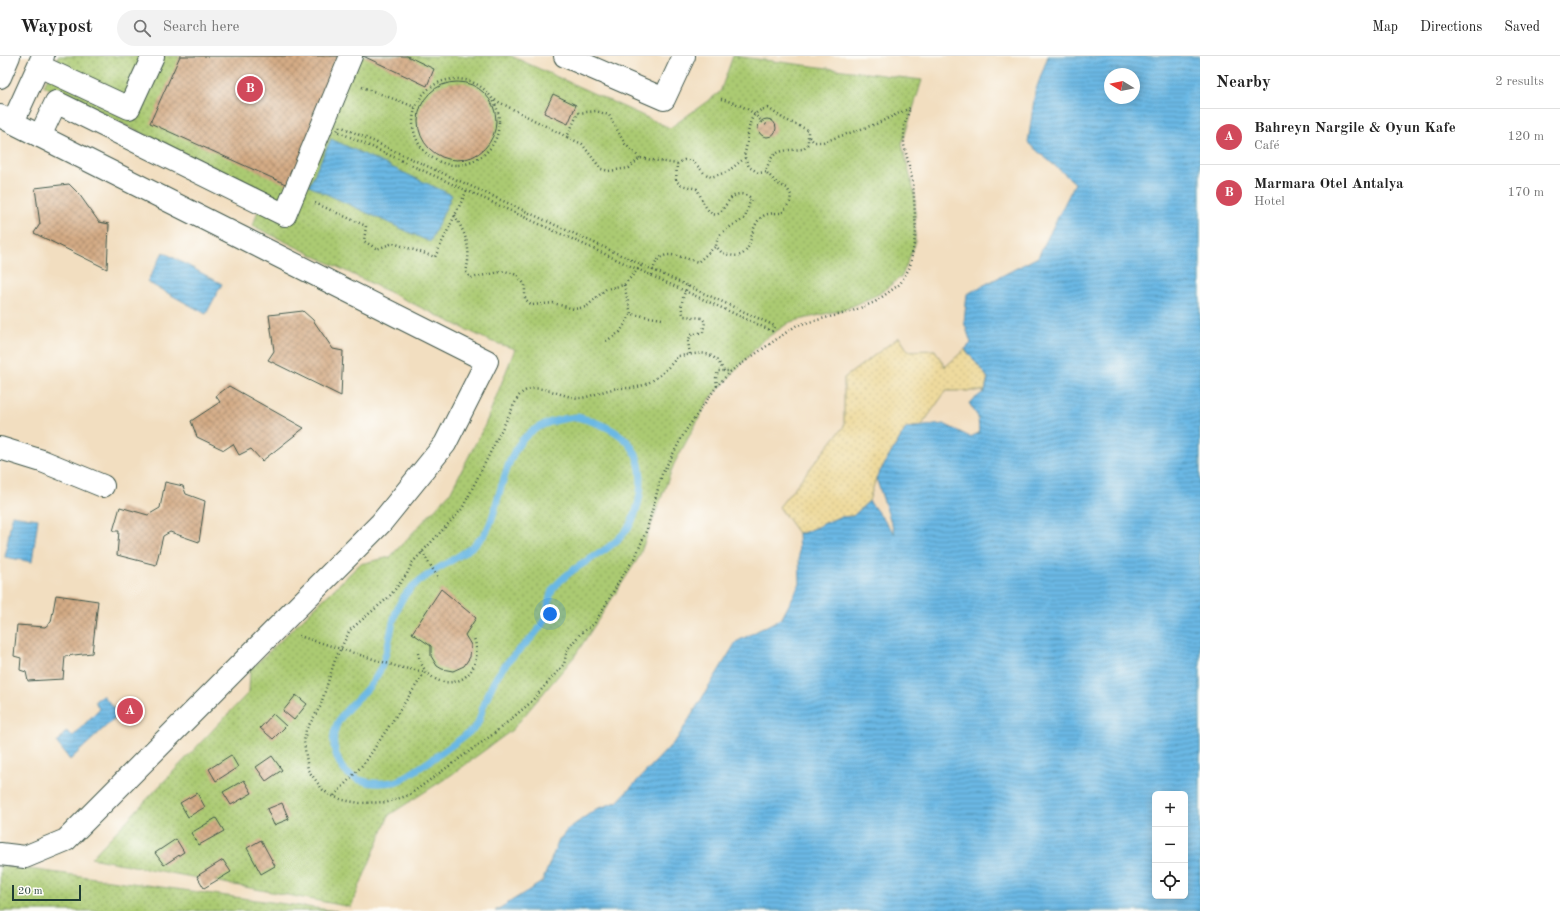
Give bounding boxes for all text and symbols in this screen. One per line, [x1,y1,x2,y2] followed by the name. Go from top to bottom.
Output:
[117,10,397,46] search box
[131,17,153,39] icon: search
[20,18,93,37] text: Waypost
[163,20,239,35] text: Search here
[1372,20,1398,34] text: Map
[1420,20,1482,34] text: Directions
[1504,20,1540,34] text: Saved
[1104,68,1140,104] north arrow
[237,74,263,104] pin: B
[1216,74,1271,91] text: Nearby
[1495,75,1544,88] text: 2 results
[1254,121,1456,136] text: Bahreyn Nargile & Oyun Kafe
[1224,130,1234,143] text: A
[1507,130,1544,143] text: 120 m
[1254,139,1279,152] text: Café
[1254,177,1404,192] text: Marmara Otel Antalya
[1224,186,1234,199] text: B
[1507,186,1544,199] text: 170 m
[1254,195,1285,208] text: Hotel
[540,604,560,624] your location
[117,696,143,726] pin: A
[1152,791,1188,899] map controls
[1152,791,1188,827] button: +
[1152,827,1188,863] button: −
[1152,863,1188,899] button: locate
[12,883,81,902] scale bar
[18,886,43,897] text: 20 m

